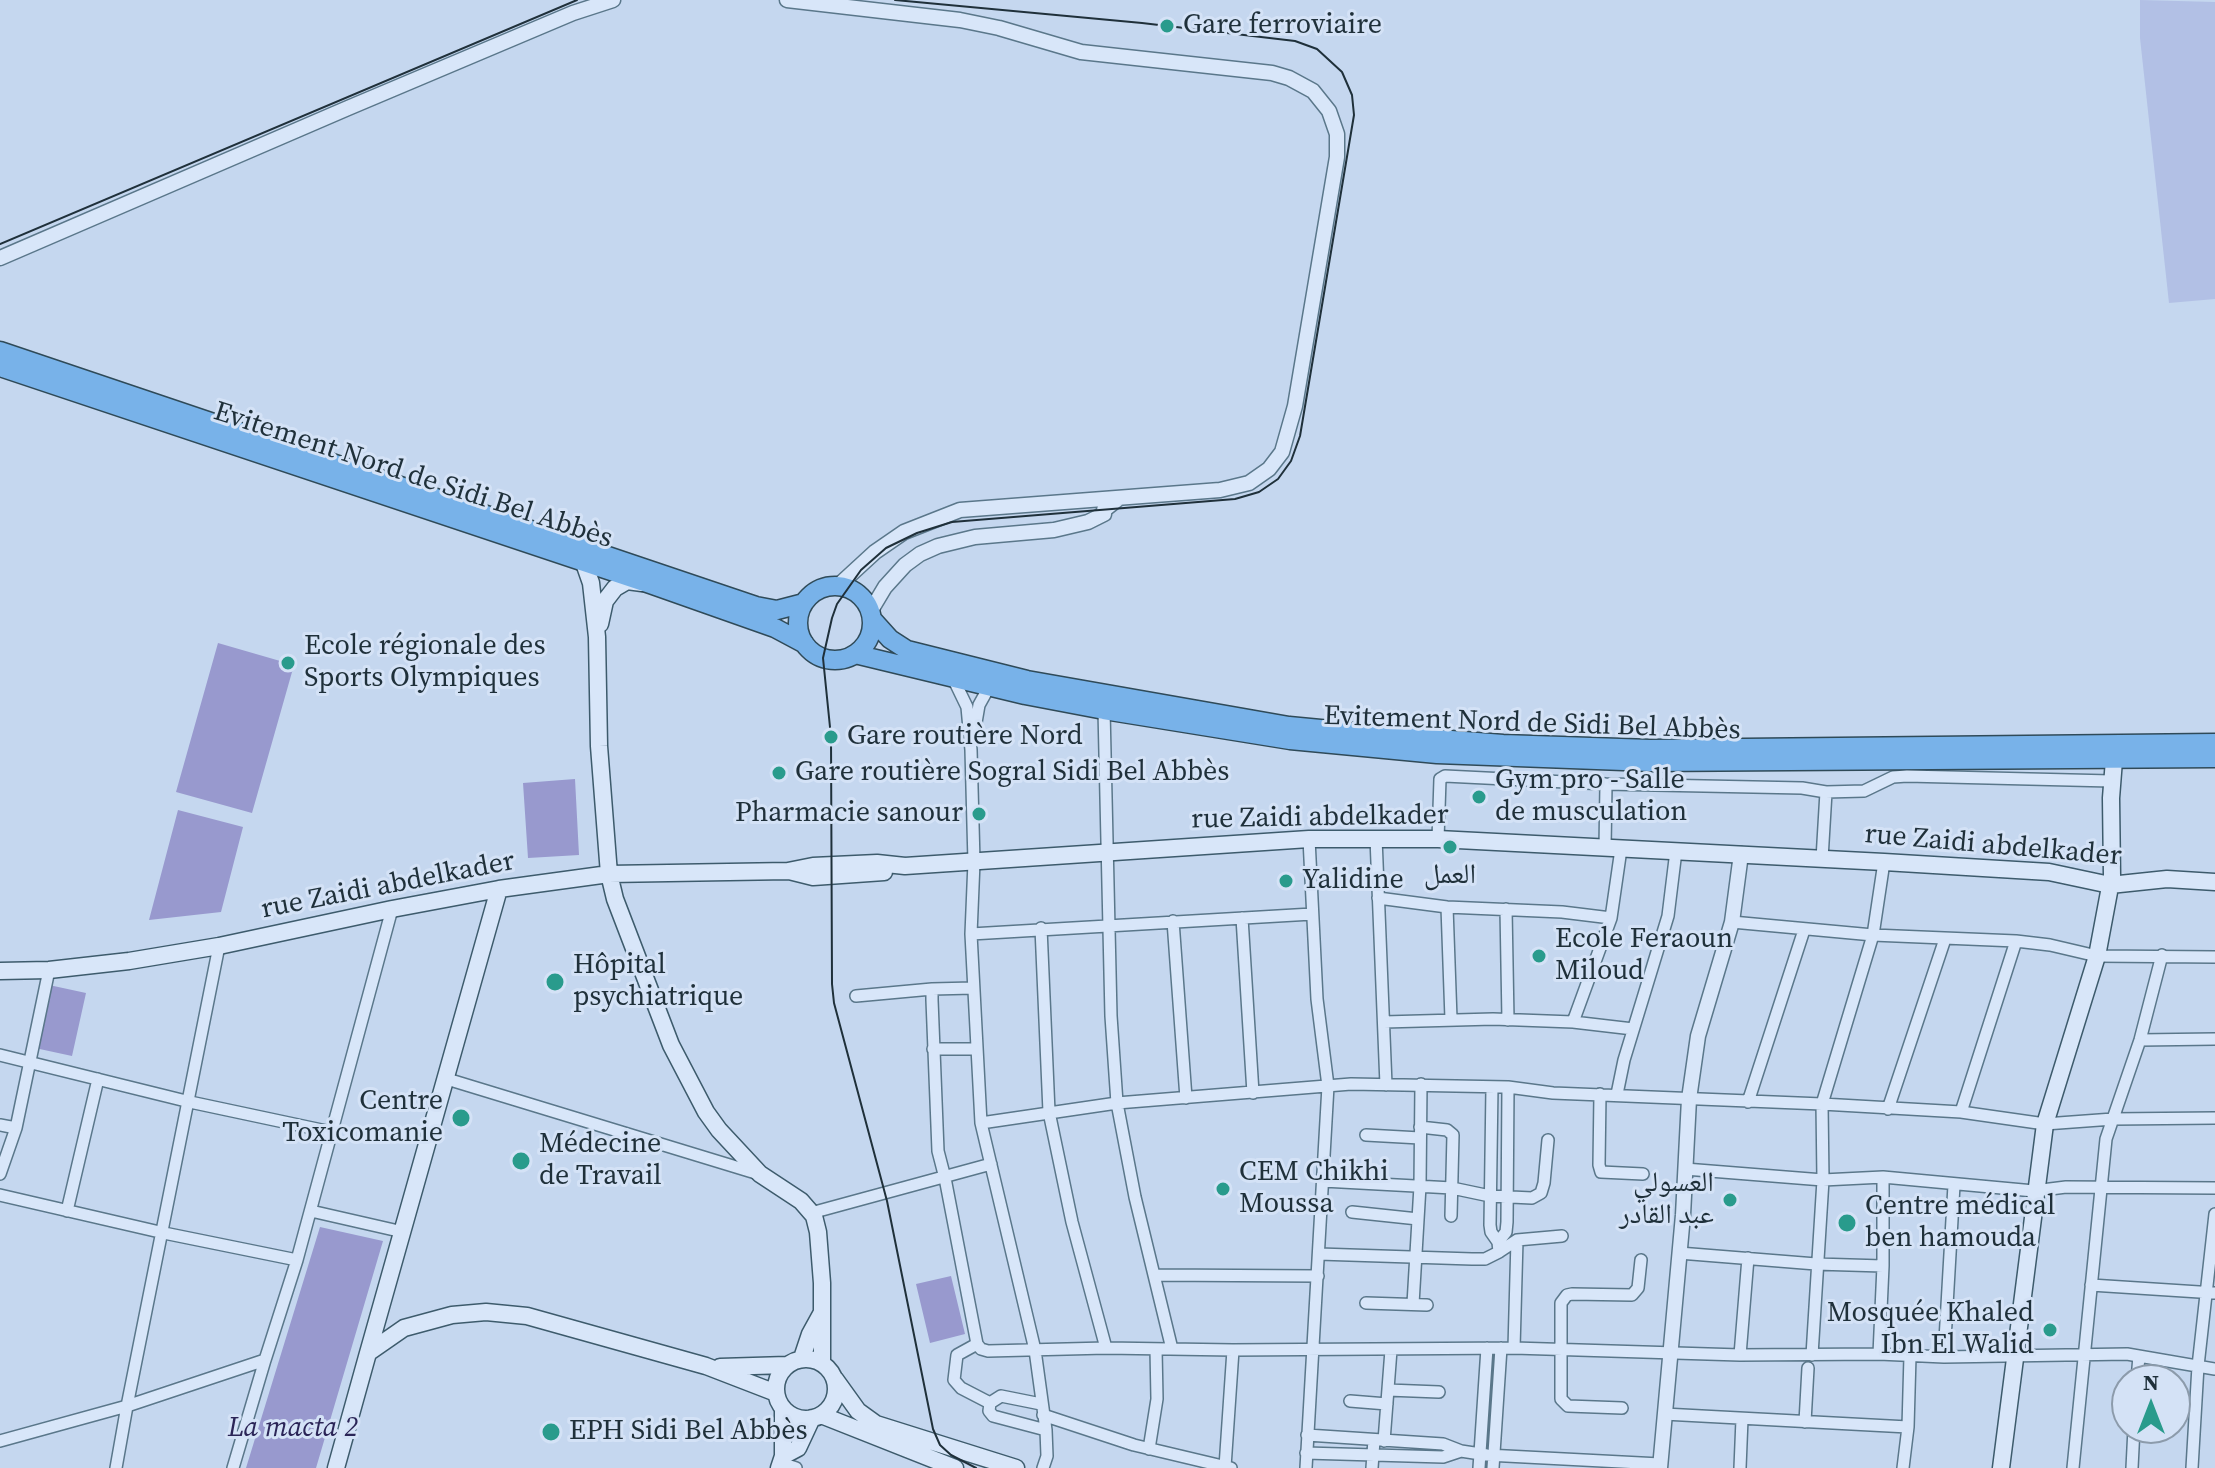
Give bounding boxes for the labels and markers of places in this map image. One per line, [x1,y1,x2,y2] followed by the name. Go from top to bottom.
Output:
[1183,9,1382,43] place label: Gare ferroviaire
[1158,17,1176,35] marker: Gare ferroviaire
[304,630,546,696] place label: Ecole régionale des Sports Olympiques
[279,654,297,672] marker: Ecole régionale des Sports Olympiques
[847,720,1083,754] place label: Gare routière Nord
[822,728,840,746] marker: Gare routière Nord
[795,756,1229,790] place label: Gare routière Sogral Sidi Bel Abbès
[770,764,788,782] marker: Gare routière Sogral Sidi Bel Abbès
[1495,764,1687,830] place label: Gym pro - Salle de musculation
[1470,788,1488,806] marker: Gym pro - Salle de musculation
[735,797,963,831] place label: Pharmacie sanour
[970,805,988,823] marker: Pharmacie sanour
[1441,838,1459,856] marker: العمل
[1424,859,1476,893] place label: العمل
[1302,864,1404,898] place label: Yalidine
[1277,872,1295,890] marker: Yalidine
[1555,923,1733,989] place label: Ecole Feraoun Miloud
[1530,947,1548,965] marker: Ecole Feraoun Miloud
[573,949,743,1015] place label: Hôpital psychiatrique
[544,971,566,993] marker: Hôpital psychiatrique
[282,1085,443,1151] place label: Centre Toxicomanie
[450,1107,472,1129] marker: Centre Toxicomanie
[539,1128,662,1194] place label: Médecine de Travail
[510,1150,532,1172] marker: Médecine de Travail
[1239,1156,1389,1222] place label: CEM Chikhi Moussa
[1619,1167,1714,1233] place label: العسولي عبد القادر
[1214,1180,1232,1198] marker: CEM Chikhi Moussa
[1865,1190,2055,1256] place label: Centre médical ben hamouda
[1721,1191,1739,1209] marker: العسولي عبد القادر
[1836,1212,1858,1234] marker: Centre médical ben hamouda
[1827,1297,2034,1363] place label: Mosquée Khaled Ibn El Walid
[2041,1321,2059,1339] marker: Mosquée Khaled Ibn El Walid
[569,1415,808,1449] place label: EPH Sidi Bel Abbès
[540,1421,562,1443] marker: EPH Sidi Bel Abbès

